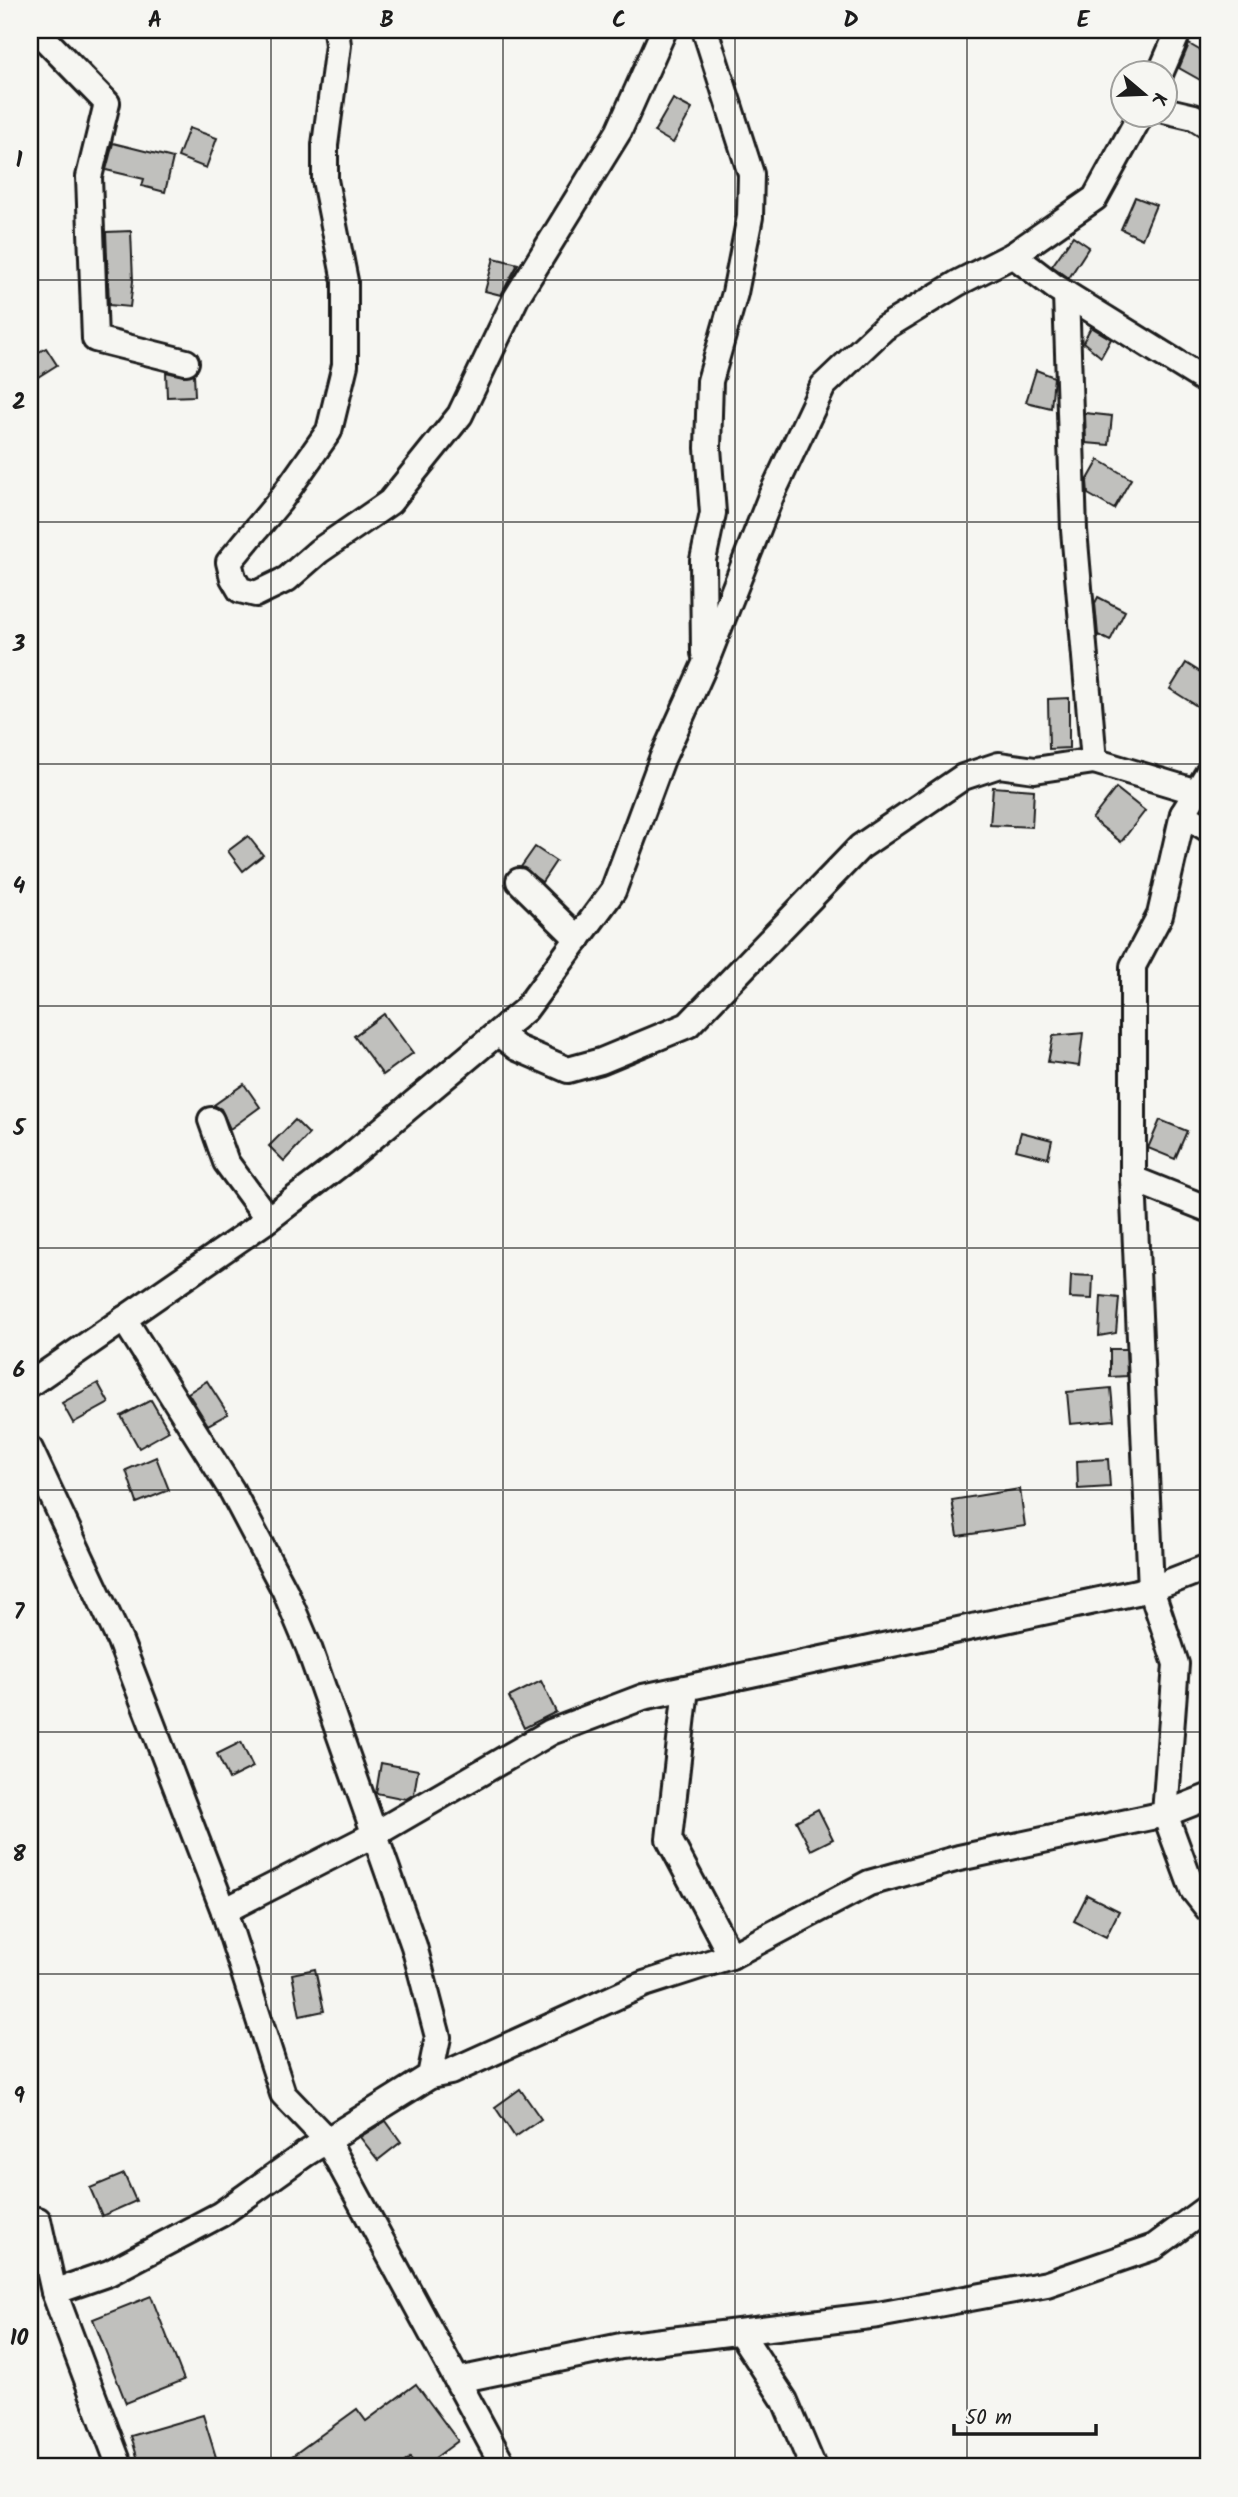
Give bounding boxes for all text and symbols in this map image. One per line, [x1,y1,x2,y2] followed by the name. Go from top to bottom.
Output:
[148,3,162,39] text: A
[380,3,394,39] text: B
[612,3,626,39] text: C
[843,3,859,39] text: D
[1077,3,1091,39] text: E
[1108,60,1178,130] north arrow
[1142,89,1174,109] text: K
[16,143,23,179] text: 1
[12,385,26,421] text: 2
[12,627,26,663] text: 3
[13,869,26,905] text: 4
[12,1111,27,1147] text: 5
[13,1353,25,1389] text: 6
[14,1595,26,1631] text: 7
[12,1837,26,1873] text: 8
[13,2079,25,2115] text: 9
[10,2321,29,2357] text: 10
[954,2392,1096,2436] scale bar
[965,2402,1012,2435] text: 50 m

